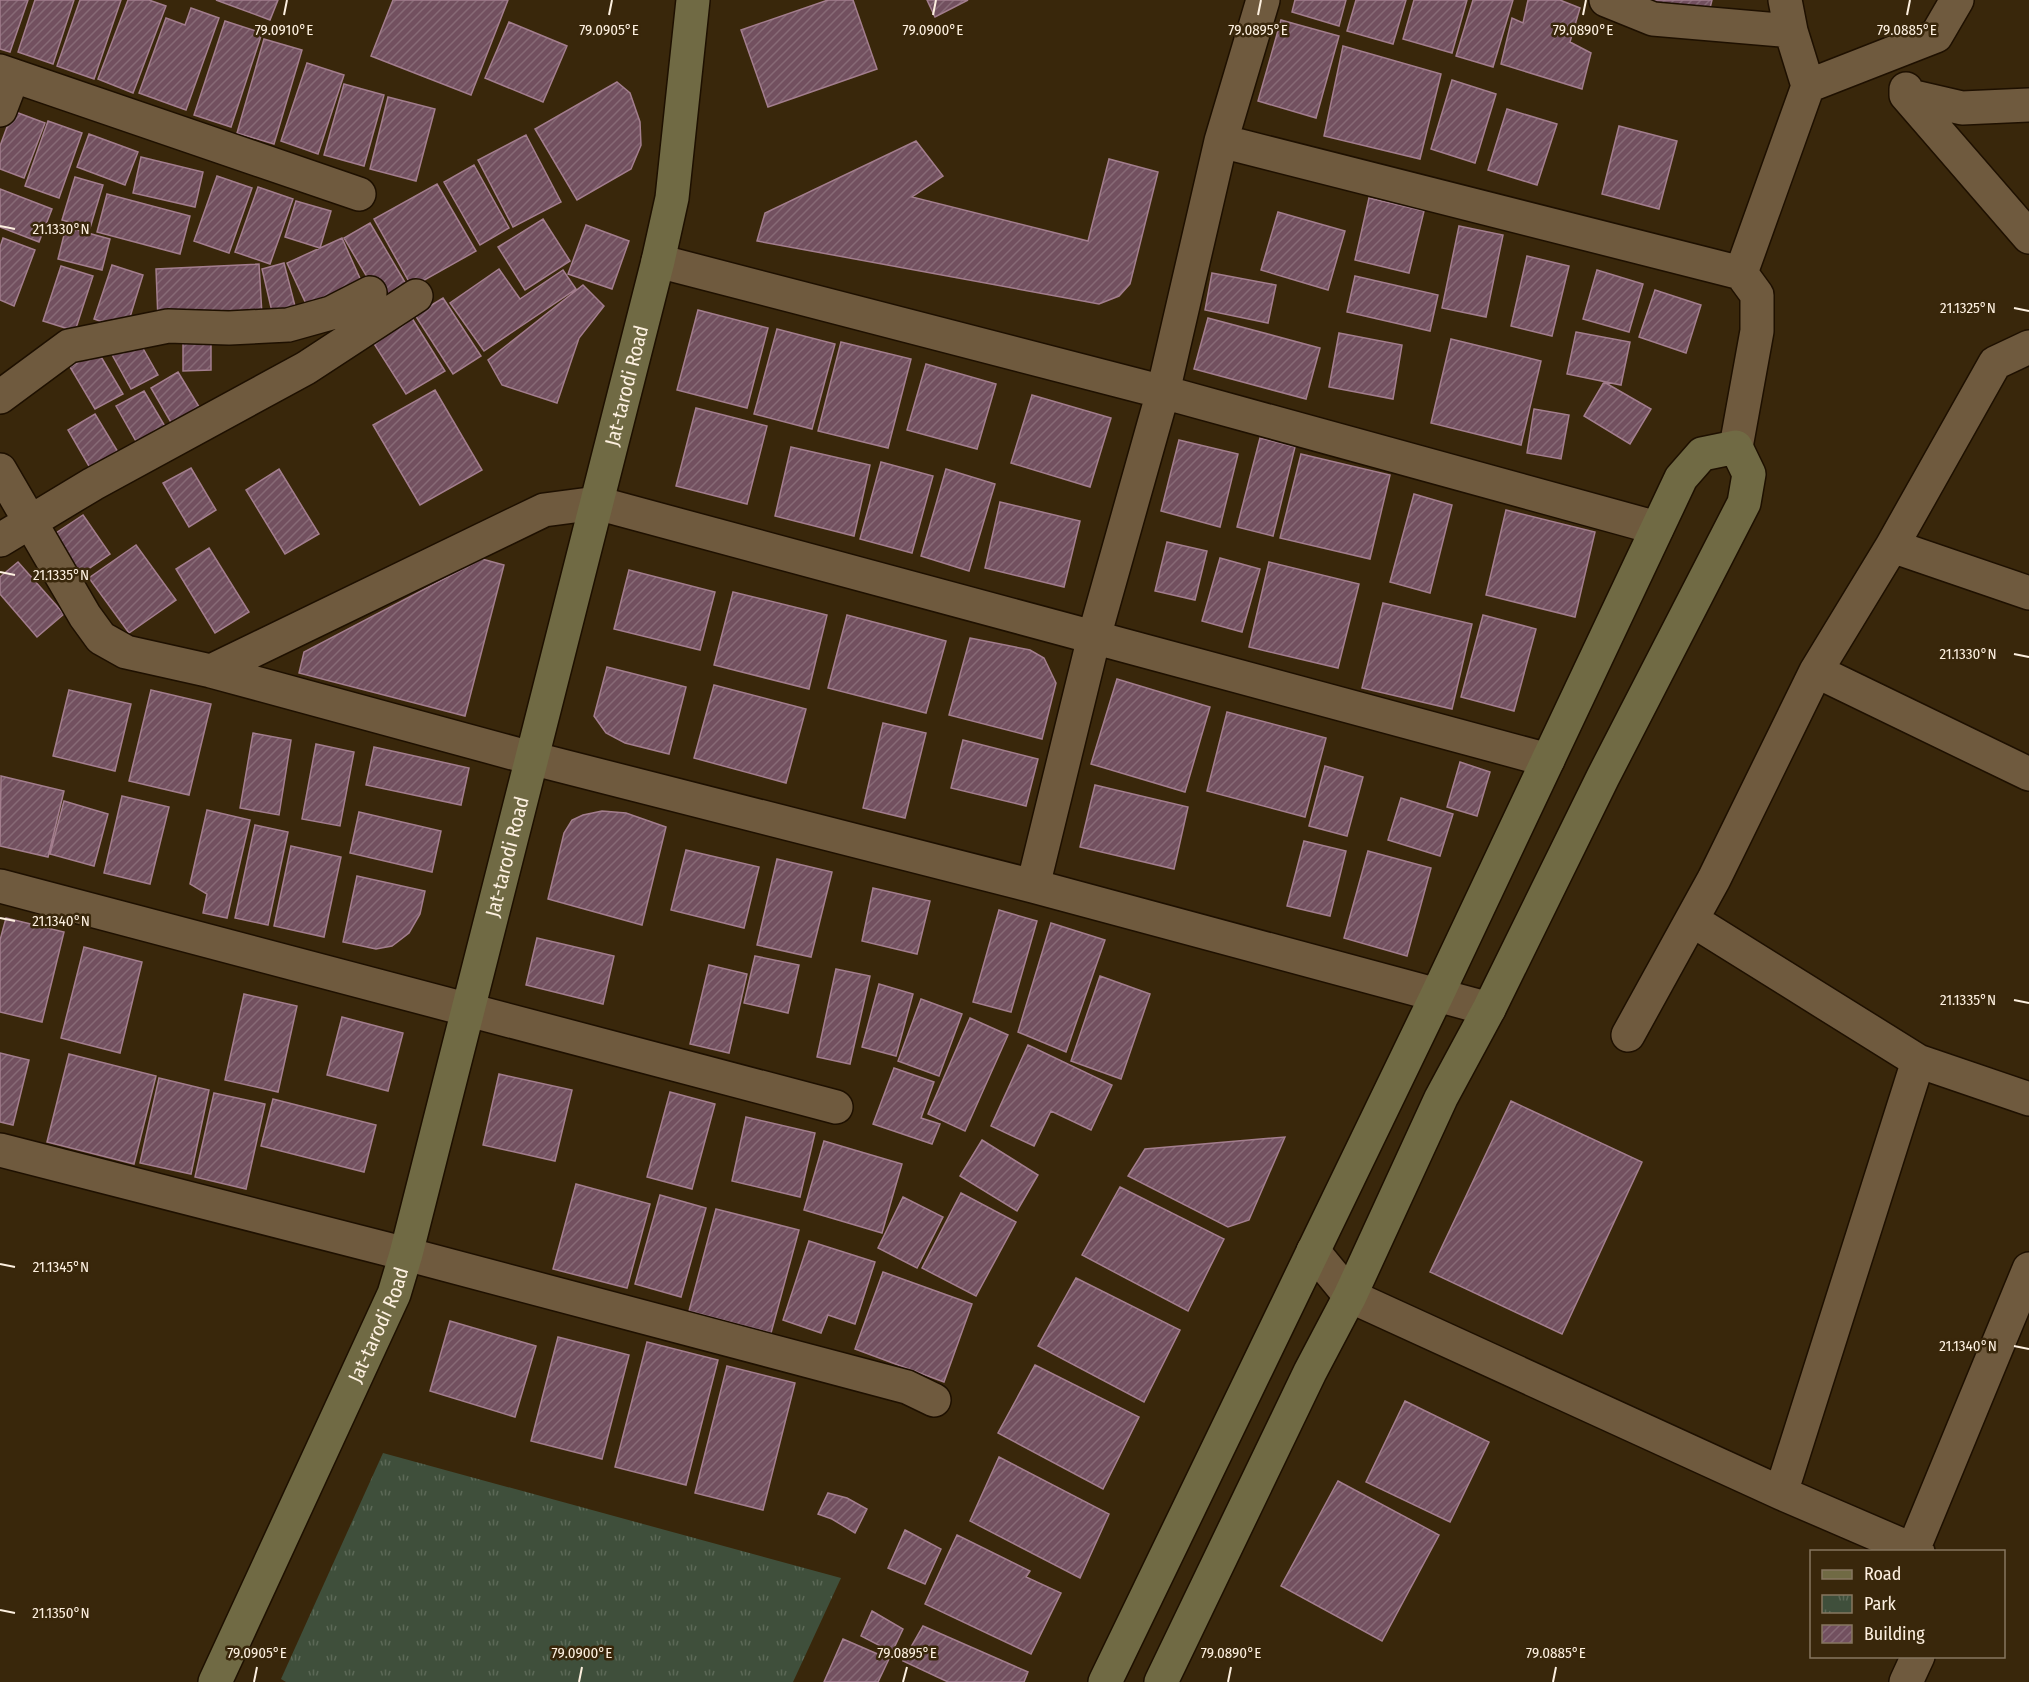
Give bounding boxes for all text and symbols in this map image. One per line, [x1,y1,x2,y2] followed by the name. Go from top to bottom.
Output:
[255,21,313,39] text: 79.0910°E
[579,21,639,39] text: 79.0905°E
[903,21,963,39] text: 79.0900°E
[1228,21,1288,39] text: 79.0895°E
[1553,21,1613,39] text: 79.0890°E
[1877,21,1937,39] text: 79.0885°E
[32,220,90,238] text: 21.1330°N
[1940,299,1996,317] text: 21.1325°N
[600,323,653,448] street label: Jat-tarodi Road
[33,566,89,584] text: 21.1335°N
[1939,645,1997,663] text: 21.1330°N
[480,794,534,919] street label: Jat-tarodi Road
[32,912,90,930] text: 21.1340°N
[1940,991,1996,1009] text: 21.1335°N
[33,1258,89,1276] text: 21.1345°N
[343,1264,413,1386] street label: Jat-tarodi Road
[1939,1337,1997,1355] text: 21.1340°N
[1810,1550,2005,1658] legend
[1864,1563,1901,1585] text: Road
[1864,1593,1897,1615] text: Park
[32,1604,90,1622] text: 21.1350°N
[1864,1623,1925,1645] text: Building
[227,1644,287,1662] text: 79.0905°E
[552,1644,612,1662] text: 79.0900°E
[877,1644,937,1662] text: 79.0895°E
[1201,1644,1261,1662] text: 79.0890°E
[1526,1644,1586,1662] text: 79.0885°E

